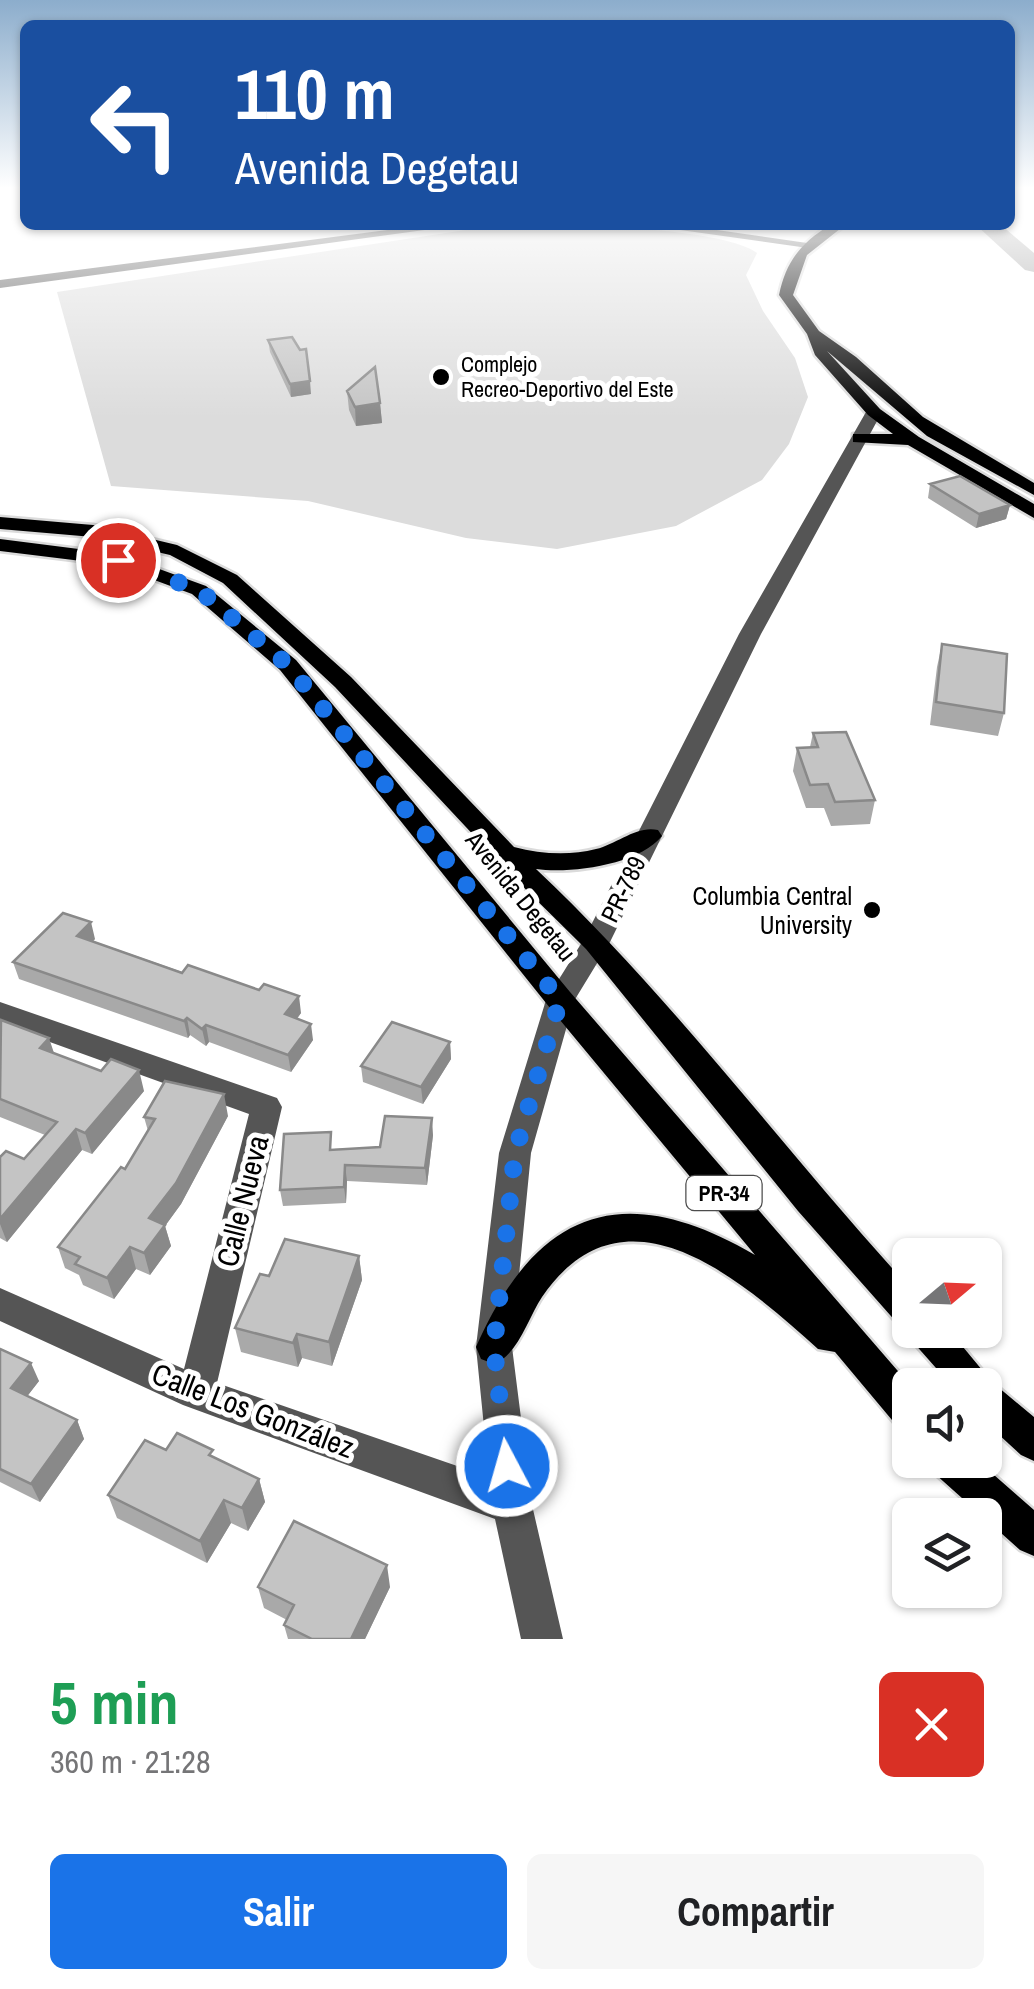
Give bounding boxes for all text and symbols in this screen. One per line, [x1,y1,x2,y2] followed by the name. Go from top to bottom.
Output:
[235,47,395,141] text: 110 m
[70,60,200,190] icon: left
[235,137,520,198] text: Avenida Degetau
[461,349,674,404] place label: Complejo Recreo-Deportivo del Este
[430,366,452,388] marker: Complejo Recreo-Deportivo del Este
[76,518,161,603] pin
[91,533,146,588] icon: arrive
[457,823,584,968] street label: Avenida Degetau
[592,850,654,928] street label: PR-789
[692,879,853,942] place label: Columbia Central University
[861,899,883,921] marker: Columbia Central University
[206,1131,278,1271] street label: Calle Nueva
[686,1176,762,1210] road number: PR-34
[892,1238,1002,1348] north arrow
[892,1238,1002,1608] map controls
[147,1353,360,1467] street label: Calle Los González
[892,1368,1002,1478] button: sound
[455,1414,559,1518] position arrow
[892,1498,1002,1608] button: layers
[50,1662,179,1743] text: 5 min
[879,1672,984,1777] button: close
[50,1740,210,1783] text: 360 m · 21:28
[50,1854,507,1969] button: Salir
[527,1854,984,1969] button: Compartir

